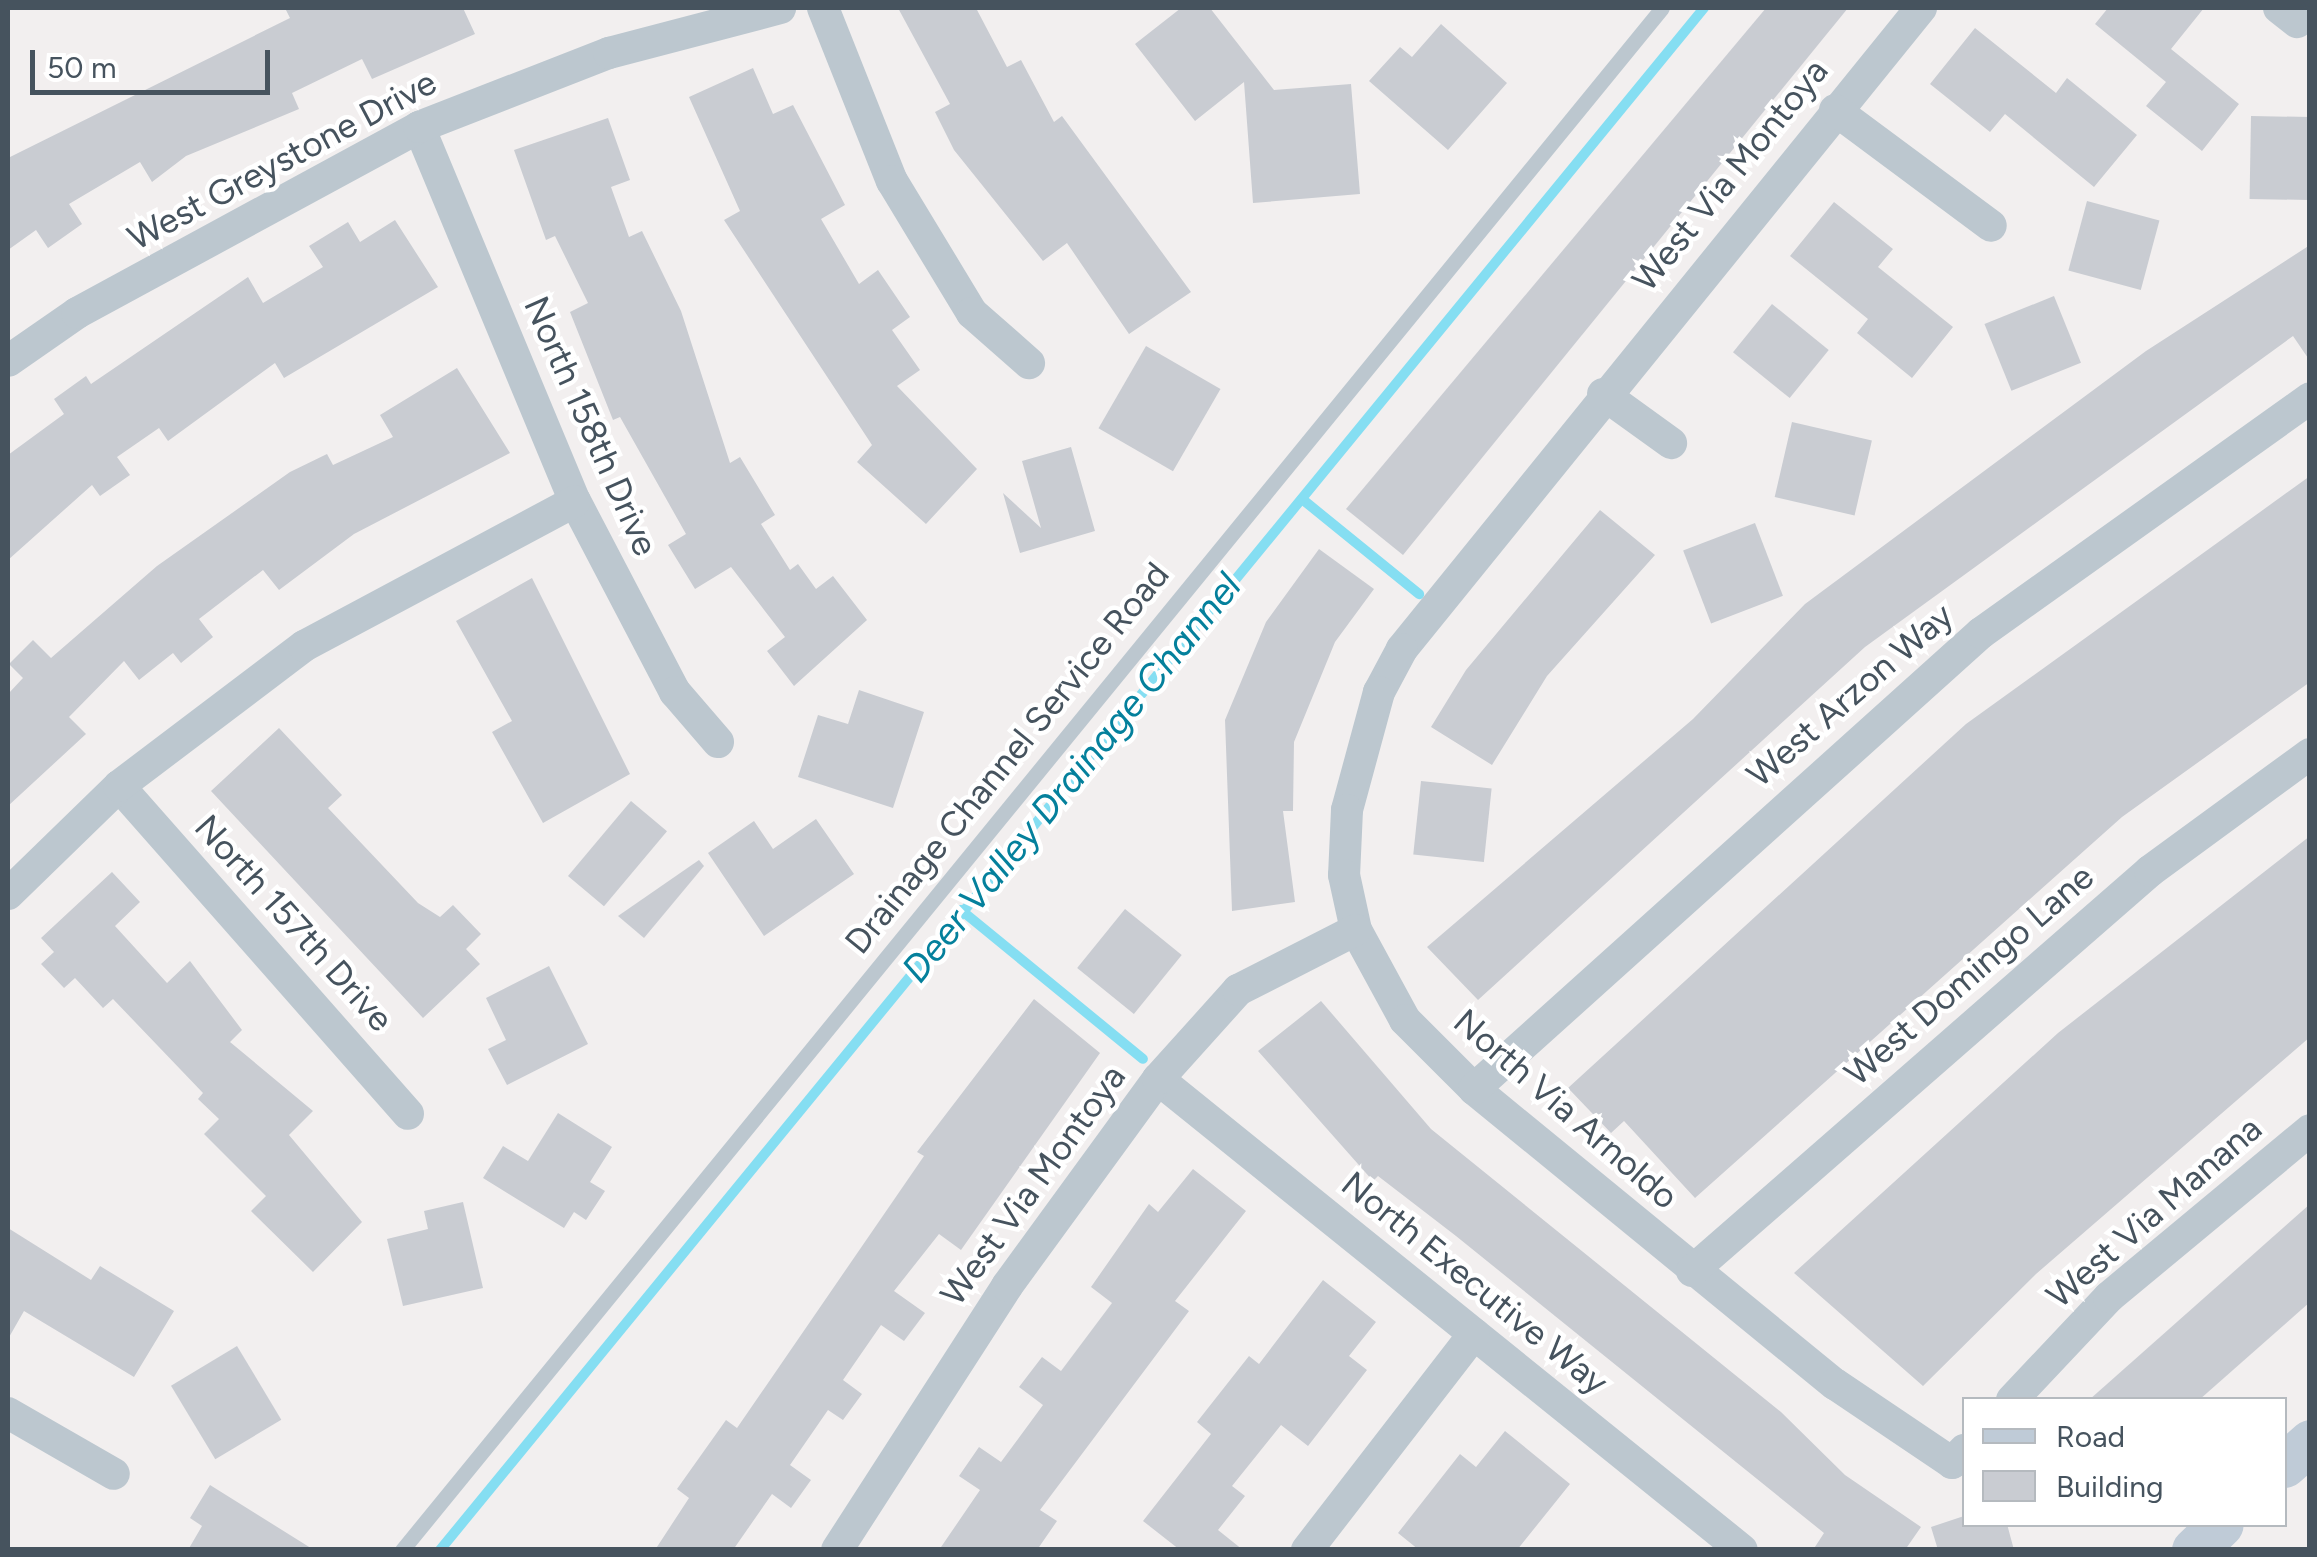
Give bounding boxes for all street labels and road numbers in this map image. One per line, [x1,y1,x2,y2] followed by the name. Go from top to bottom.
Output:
[1623,50,1837,300] street label: West Via Montoya
[121,61,443,259] street label: West Greystone Drive
[515,290,667,562] street label: North 158th Drive
[836,554,1178,962] street label: Drainage Channel Service Road
[1739,594,1961,796] street label: West Arzon Way
[186,806,402,1040] street label: North 157th Drive
[1836,856,2102,1094] street label: West Domingo Lane
[1445,1000,1687,1218] street label: North Via Arnoldo
[932,1057,1134,1313] street label: West Via Montoya
[2038,1107,2270,1317] street label: West Via Manana
[1333,1163,1617,1403] street label: North Executive Way

